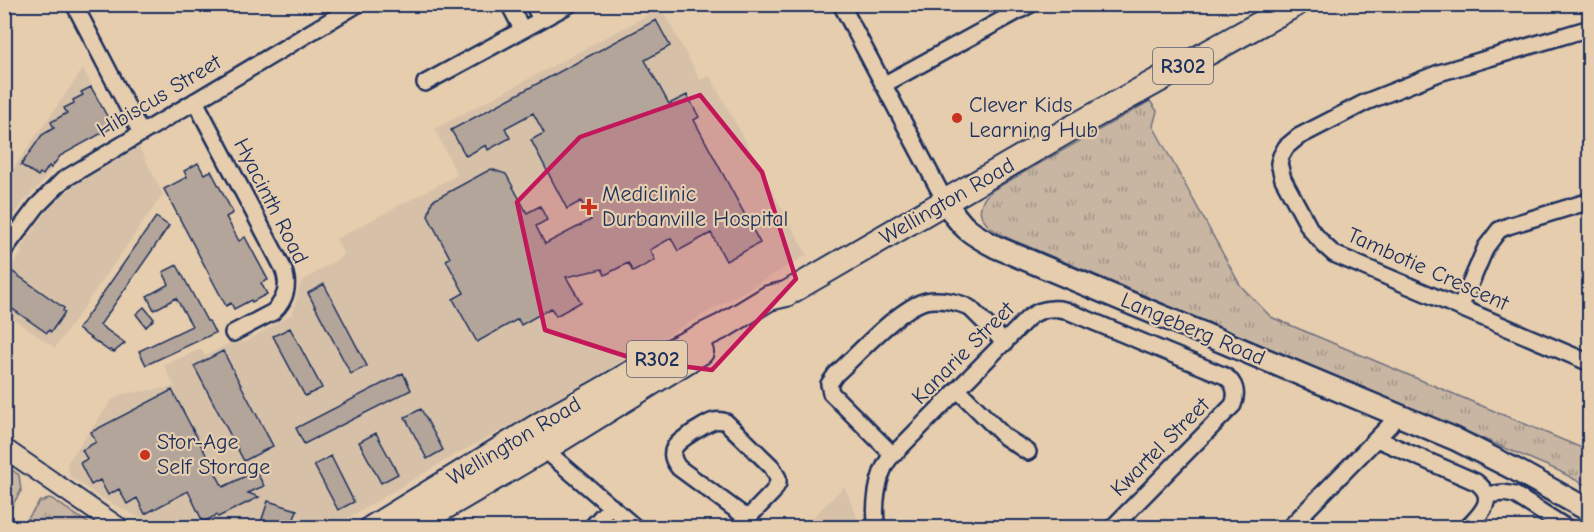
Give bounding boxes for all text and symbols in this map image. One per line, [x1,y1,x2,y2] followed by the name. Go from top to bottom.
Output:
[92,48,226,143] street label: Hibiscus Street
[1153,48,1213,84] road number: R302
[969,92,1098,143] place label: Clever Kids Learning Hub
[950,111,964,125] marker: Clever Kids Learning Hub
[228,134,314,268] street label: Hyacinth Road
[875,152,1019,250] street label: Wellington Road
[602,181,788,232] place label: Mediclinic Durbanville Hospital
[580,198,598,216] marker: Mediclinic Durbanville Hospital
[1343,222,1513,317] street label: Tambotie Crescent
[1117,287,1269,371] street label: Langeberg Road
[906,296,1020,410] street label: Kanarie Street
[627,341,687,377] road number: R302
[442,391,586,491] street label: Wellington Road
[1105,392,1215,502] street label: Kwartel Street
[157,429,270,480] place label: Stor-Age Self Storage
[138,448,152,462] marker: Stor-Age Self Storage

